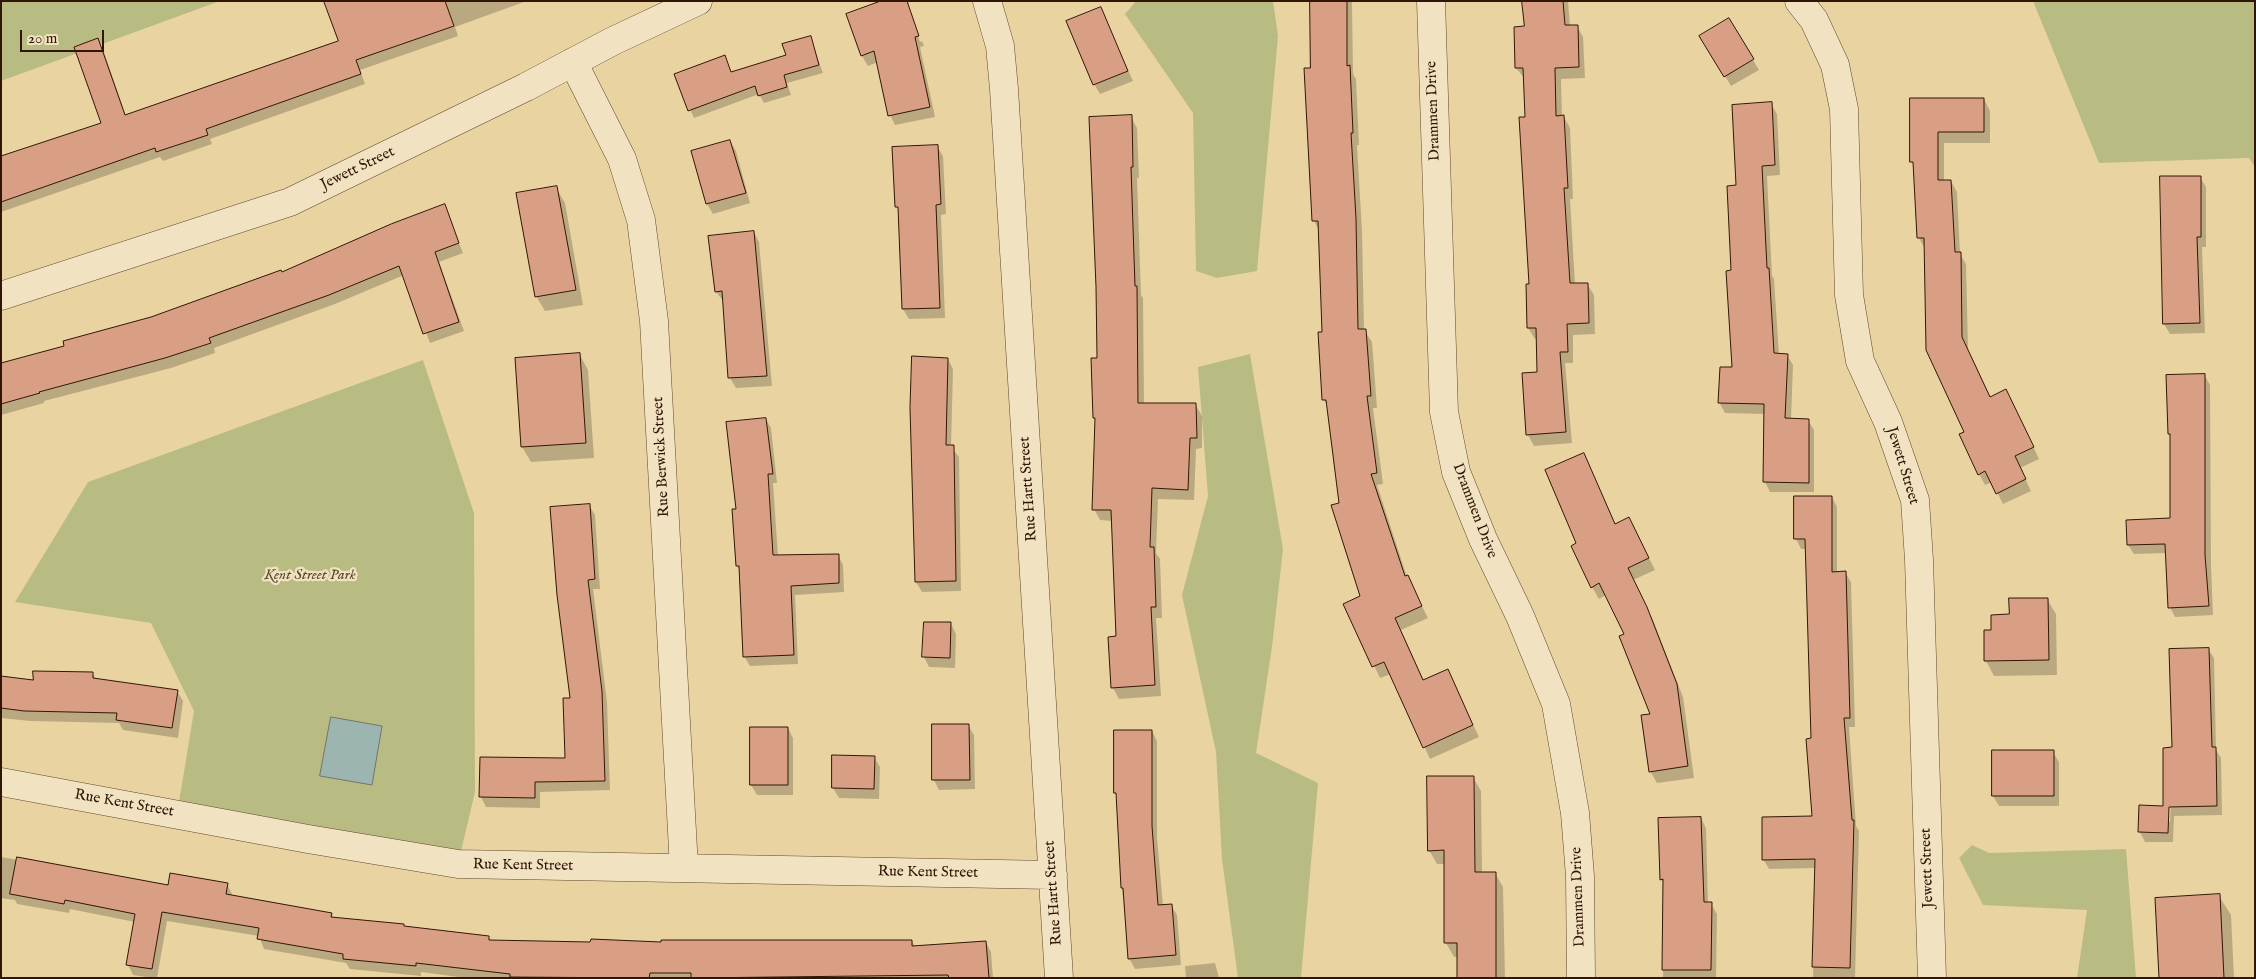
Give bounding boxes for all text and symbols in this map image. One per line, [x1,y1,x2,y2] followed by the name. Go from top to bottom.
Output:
[22,20,106,52] scale bar
[28,29,57,48] text: 20 m
[1423,61,1445,161] street label: Drammen Drive
[318,143,398,195] street label: Jewett Street
[650,396,674,518] street label: Rue Berwick Street
[1882,425,1922,507] street label: Jewett Street
[1016,436,1042,542] street label: Rue Hartt Street
[1448,461,1500,561] street label: Drammen Drive
[264,567,356,585] park label: Kent Street Park
[73,786,175,822] street label: Rue Kent Street
[1918,828,1938,908] street label: Jewett Street
[1041,840,1067,946] street label: Rue Hartt Street
[1568,847,1590,947] street label: Drammen Drive
[473,856,573,876] street label: Rue Kent Street
[878,863,978,883] street label: Rue Kent Street

